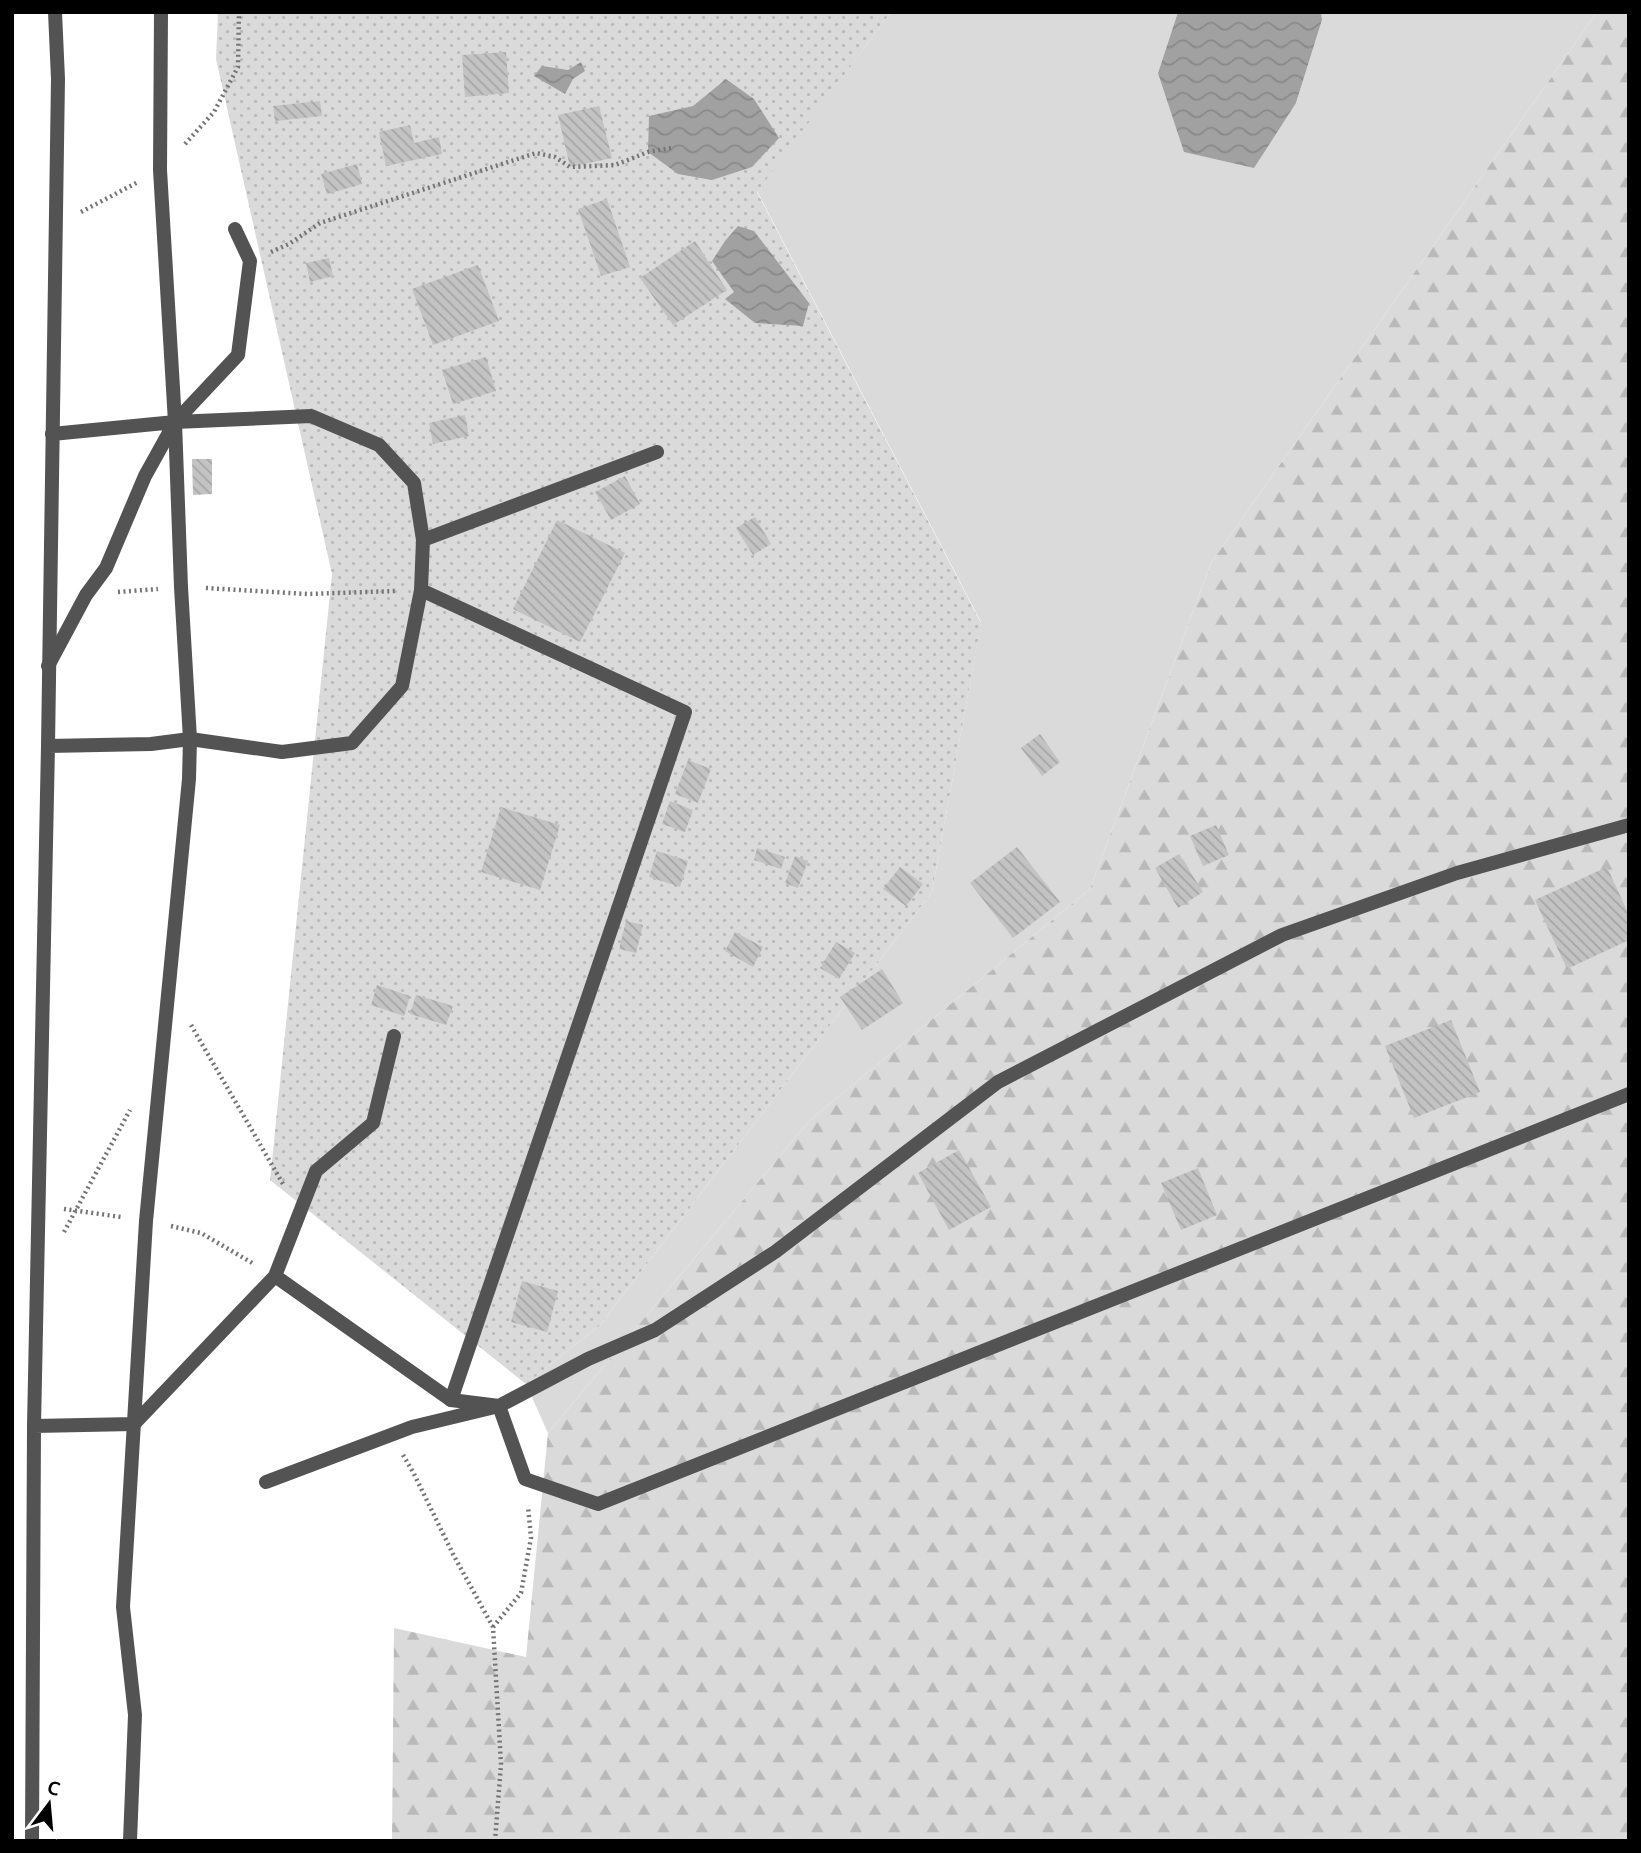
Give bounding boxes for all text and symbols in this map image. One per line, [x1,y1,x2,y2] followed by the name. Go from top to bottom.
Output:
[14,1769,84,1839] north arrow
[45,1775,63,1800] text: С

